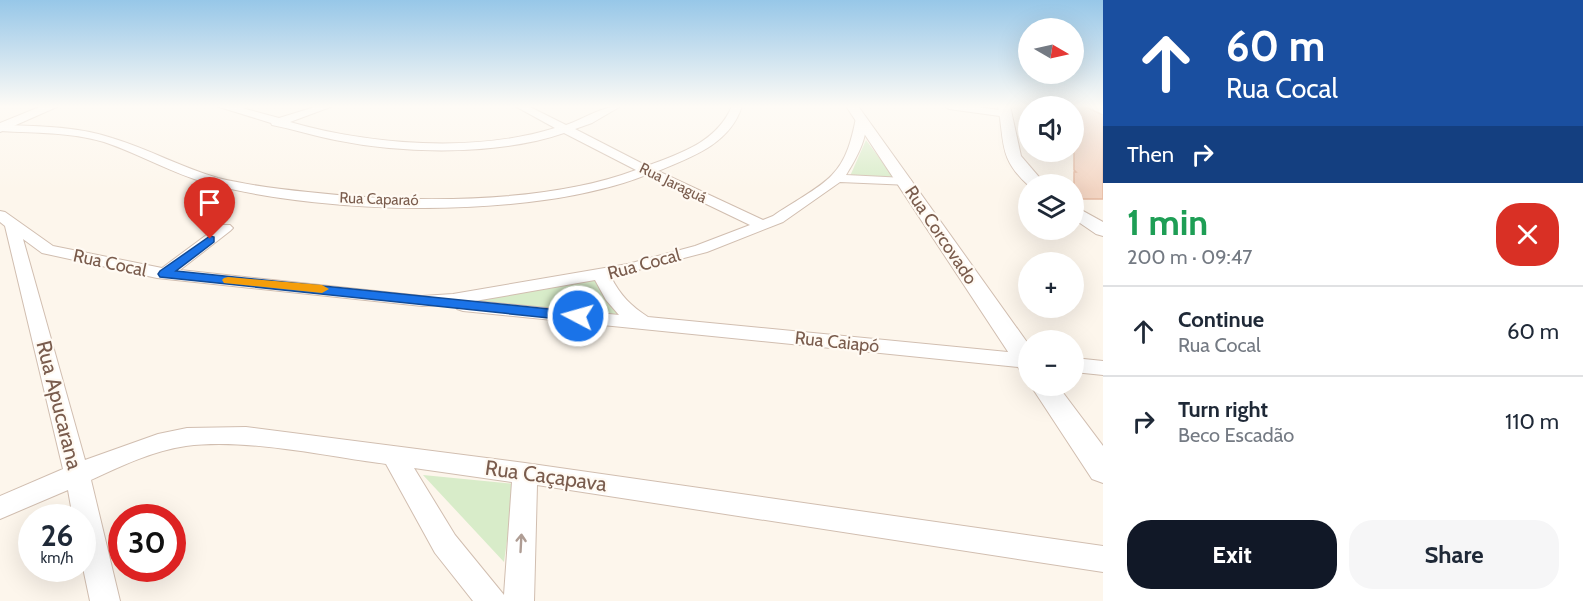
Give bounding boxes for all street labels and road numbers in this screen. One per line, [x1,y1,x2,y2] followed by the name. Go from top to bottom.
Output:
[636,159,710,207] street label: Rua Jaraguá
[900,182,982,288] street label: Rua Corcovado
[339,189,419,209] street label: Rua Caparaó
[71,244,149,282] street label: Rua Cocal
[605,244,684,284] street label: Rua Cocal
[794,327,880,357] street label: Rua Caiapó
[31,338,88,472] street label: Rua Apucarana
[484,455,608,496] street label: Rua Caçapava

